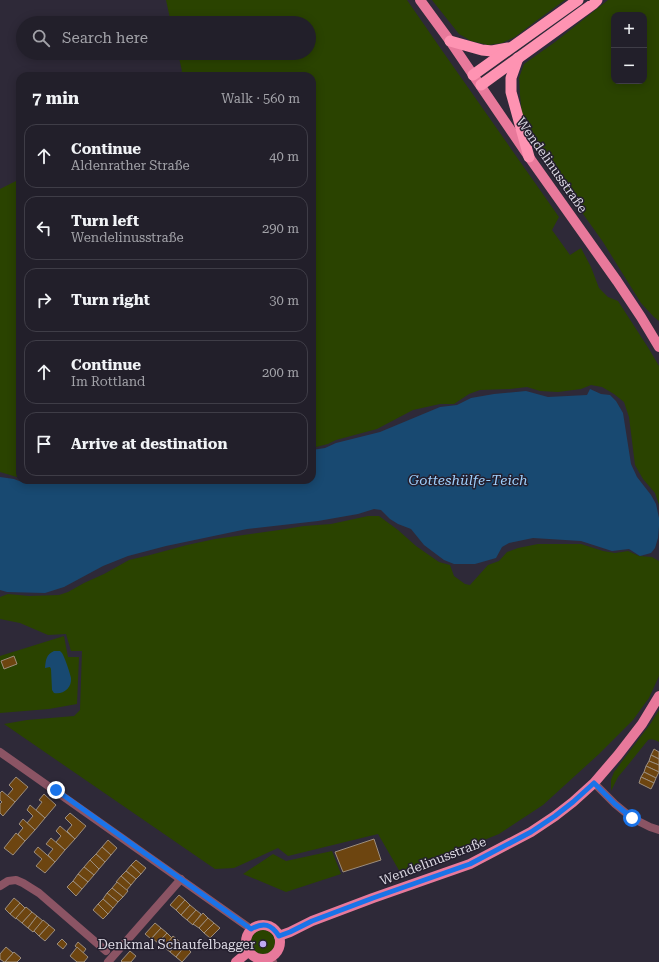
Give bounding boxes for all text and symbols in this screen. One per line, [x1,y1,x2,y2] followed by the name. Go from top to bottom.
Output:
[611,12,647,84] map controls
[611,12,647,48] button: +
[16,16,316,60] search box
[30,27,52,49] icon: search
[62,29,148,47] text: Search here
[611,48,647,84] button: −
[32,88,79,108] text: 7 min
[221,91,300,106] text: Walk · 560 m
[514,115,590,215] street label: Wendelinusstraße
[71,140,141,158] text: Continue
[33,145,55,167] icon: ahead
[269,149,299,164] text: 40 m
[71,158,190,173] text: Aldenrather Straße
[71,212,139,230] text: Turn left
[33,217,55,239] icon: left
[262,221,299,236] text: 290 m
[71,230,184,245] text: Wendelinusstraße
[33,289,55,311] icon: right
[71,291,150,309] text: Turn right
[269,293,299,308] text: 30 m
[71,356,141,374] text: Continue
[33,361,55,383] icon: ahead
[262,365,299,380] text: 200 m
[71,374,145,389] text: Im Rottland
[33,433,55,455] icon: arrive
[71,435,227,453] text: Arrive at destination
[408,472,528,488] water label: Gotteshülfe-Teich
[47,781,65,799] route end
[623,809,641,827] route start
[378,834,488,888] street label: Wendelinusstraße
[98,937,256,952] place label: Denkmal Schaufelbagger
[258,939,268,949] marker: Denkmal Schaufelbagger

